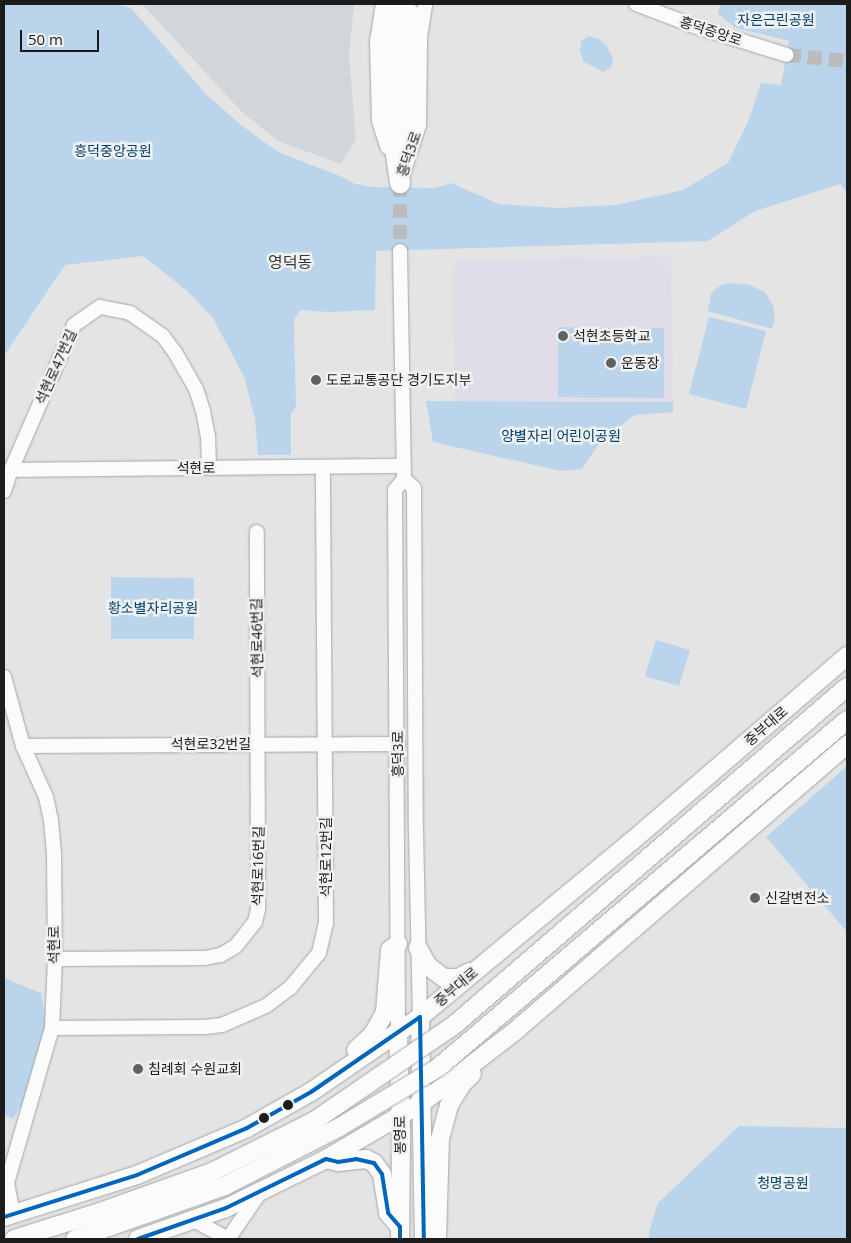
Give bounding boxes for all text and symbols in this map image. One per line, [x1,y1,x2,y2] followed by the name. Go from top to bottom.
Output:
[737,12,815,28] park label: 자은근린공원
[678,13,744,49] street label: 흥덕중앙로
[22,20,101,52] scale bar
[28,29,63,49] text: 50 m
[393,129,425,179] street label: 흥덕3로
[74,143,152,159] park label: 흥덕중앙공원
[268,252,312,272] district label: 영덕동
[32,327,80,407] street label: 석현로47번길
[573,328,650,344] place label: 석현초등학교
[557,330,569,342] marker: 석현초등학교
[621,355,660,371] place label: 운동장
[605,357,617,369] marker: 운동장
[326,372,471,388] place label: 도로교통공단 경기도지부
[310,374,322,386] marker: 도로교통공단 경기도지부
[501,428,621,444] park label: 양별자리 어린이공원
[177,460,215,476] street label: 석현로
[248,598,266,678] street label: 석현로46번길
[108,600,198,616] park label: 황소별자리공원
[741,703,791,749] street label: 중부대로
[390,731,406,777] street label: 흥덕3로
[171,736,251,752] street label: 석현로32번길
[318,817,334,897] street label: 석현로12번길
[249,826,267,906] street label: 석현로16번길
[765,890,829,906] place label: 신갈변전소
[749,892,761,904] marker: 신갈변전소
[46,926,62,964] street label: 석현로
[431,964,481,1010] street label: 중부대로
[148,1061,242,1077] place label: 침례회 수원교회
[132,1063,144,1075] marker: 침례회 수원교회
[283,1100,293,1110] unlabelled marker
[259,1113,269,1123] unlabelled marker
[392,1116,408,1154] street label: 봉영로
[757,1175,809,1191] park label: 청명공원

